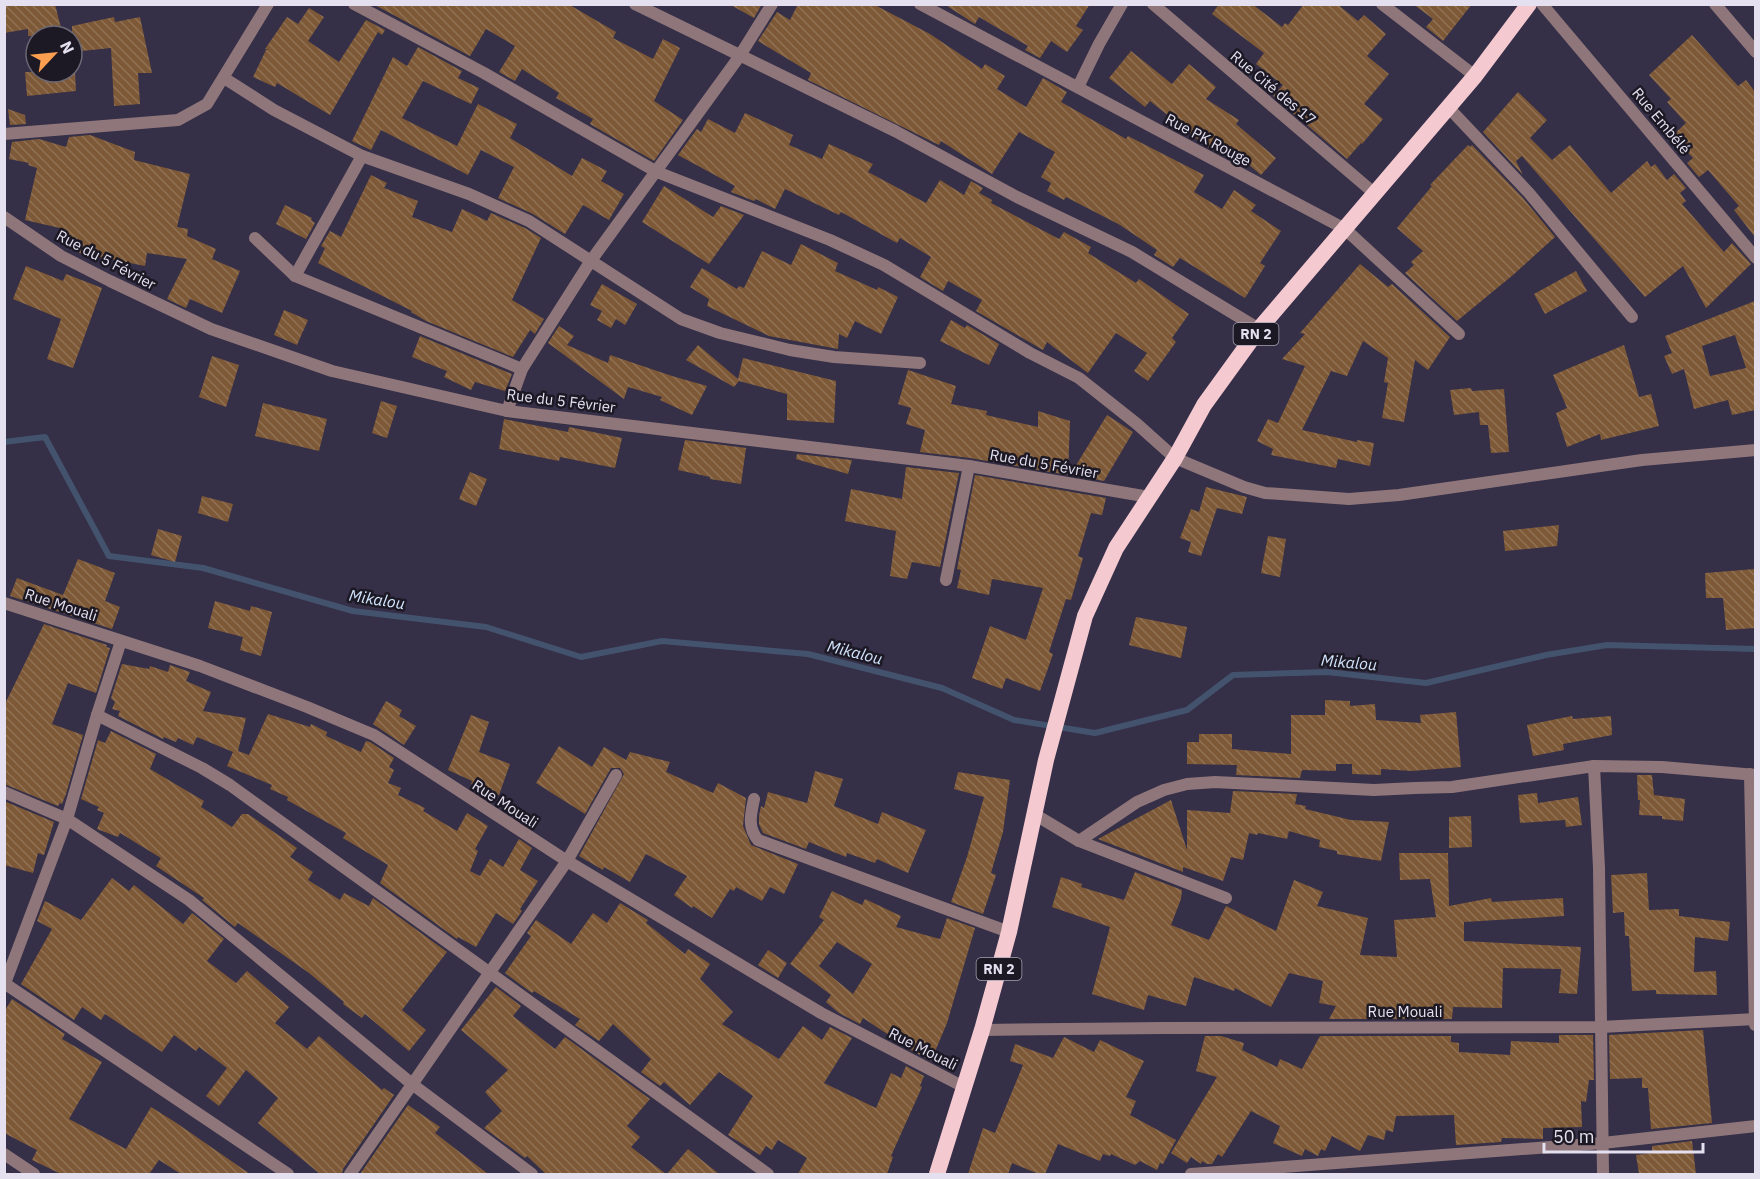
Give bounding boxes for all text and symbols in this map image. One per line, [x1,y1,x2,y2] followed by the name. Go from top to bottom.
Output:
[24,24,84,84] north arrow
[56,38,79,57] text: N
[1227,46,1320,129] street label: Rue Cité des 17
[1628,84,1695,158] street label: Rue Embélé
[1162,109,1254,170] street label: Rue PK Rouge
[53,225,160,294] street label: Rue du 5 Février
[1234,323,1278,345] road number: RN 2
[505,384,617,417] street label: Rue du 5 Février
[988,445,1100,482] street label: Rue du 5 Février
[23,584,100,625] street label: Rue Mouali
[348,585,406,613] water label: Mikalou
[825,636,885,668] water label: Mikalou
[1320,650,1378,674] water label: Mikalou
[469,775,542,832] street label: Rue Mouali
[976,958,1022,980] road number: RN 2
[1368,1002,1442,1021] street label: Rue Mouali
[886,1023,961,1074] street label: Rue Mouali
[1544,1116,1703,1154] scale bar
[1553,1125,1595,1148] text: 50 m

